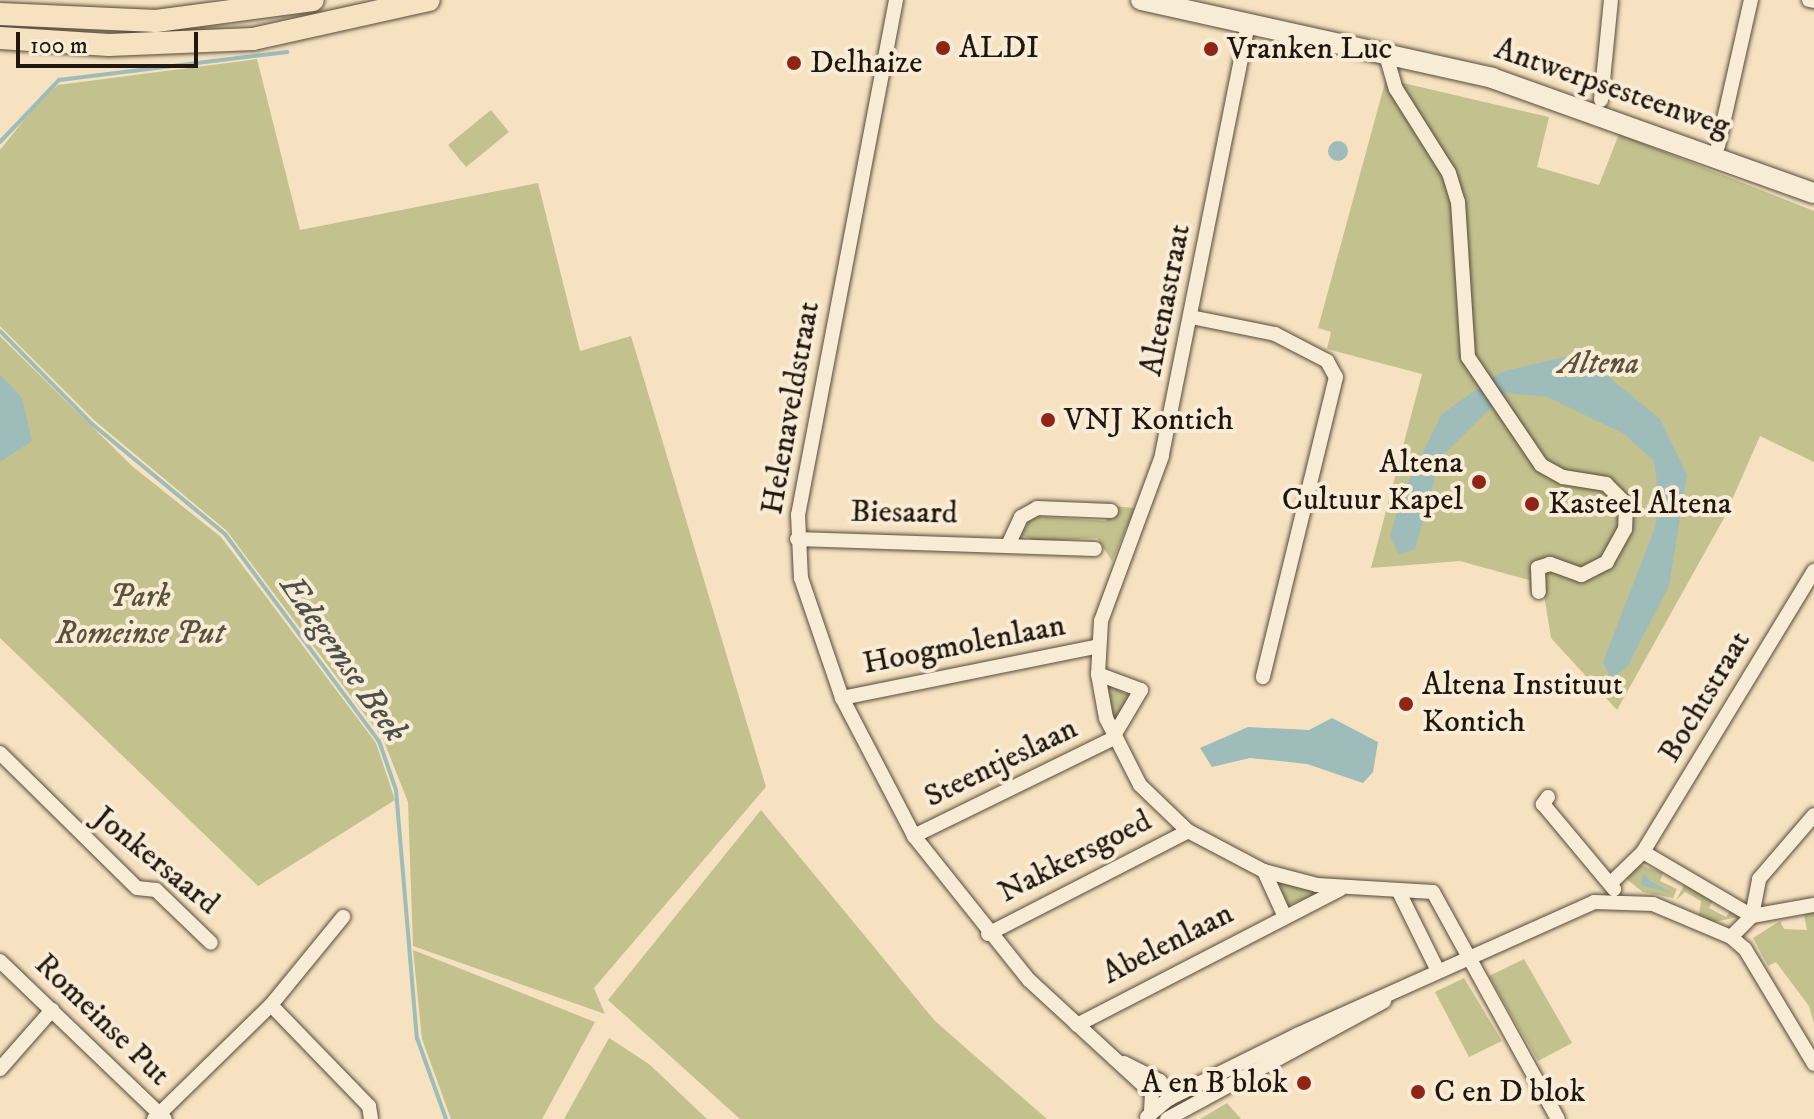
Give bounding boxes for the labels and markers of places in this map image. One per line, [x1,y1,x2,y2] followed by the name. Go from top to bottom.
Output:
[959,29,1039,67] place label: ALDI
[1227,30,1392,68] place label: Vranken Luc
[934,39,952,57] marker: ALDI
[1202,40,1220,58] marker: Vranken Luc
[810,44,922,82] place label: Delhaize
[785,54,803,72] marker: Delhaize
[1064,401,1234,439] place label: VNJ Kontich
[1039,411,1057,429] marker: VNJ Kontich
[1282,445,1463,520] place label: Altena Cultuur Kapel
[1470,473,1488,491] marker: Altena Cultuur Kapel
[1548,485,1732,523] place label: Kasteel Altena
[1523,495,1541,513] marker: Kasteel Altena
[1422,667,1623,742] place label: Altena Instituut Kontich
[1397,695,1415,713] marker: Altena Instituut Kontich
[1141,1064,1288,1102] place label: A en B blok
[1434,1073,1585,1111] place label: C en D blok
[1295,1074,1313,1092] marker: A en B blok
[1409,1083,1427,1101] marker: C en D blok

